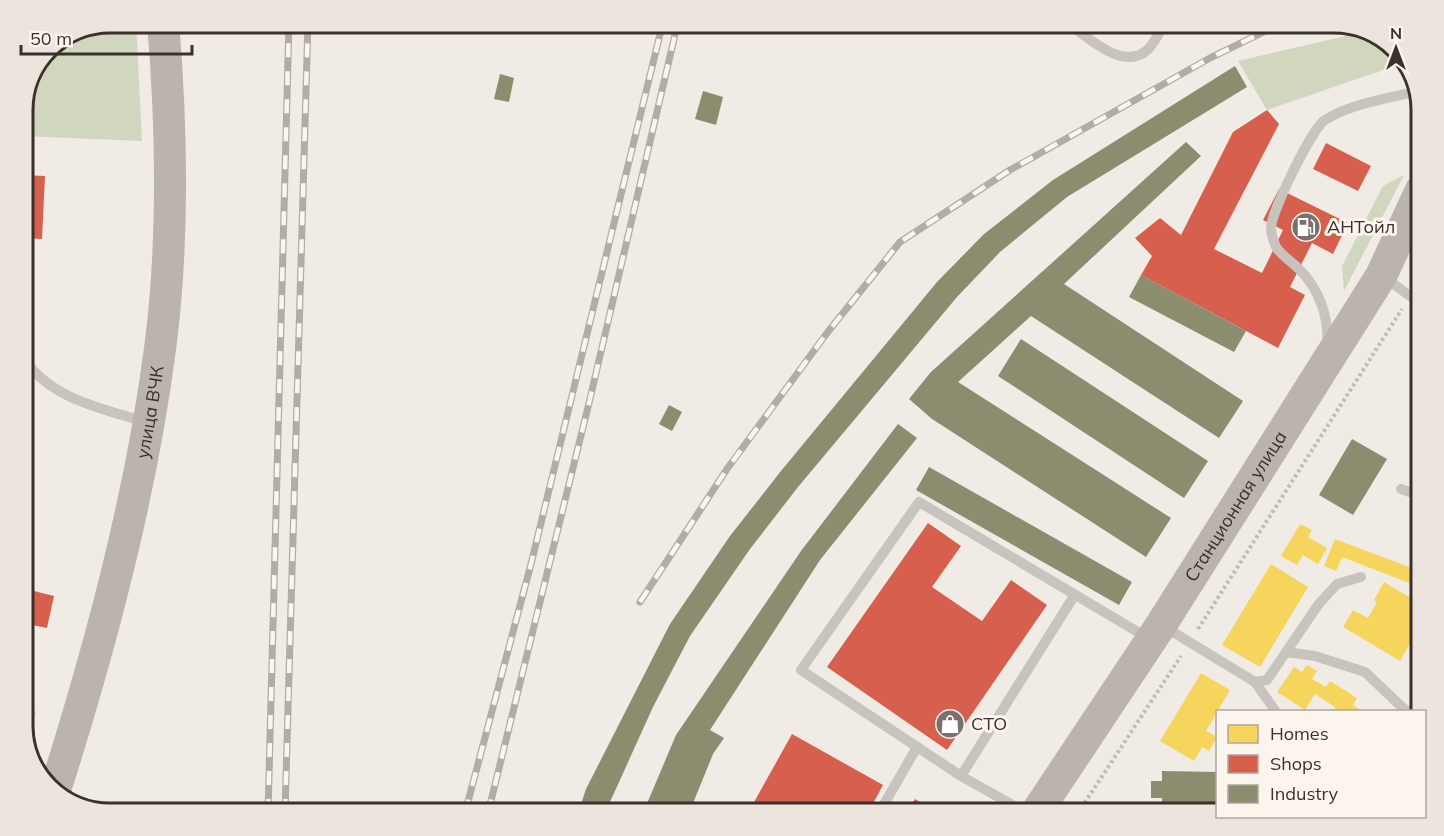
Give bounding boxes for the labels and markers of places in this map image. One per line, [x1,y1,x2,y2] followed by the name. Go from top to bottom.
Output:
[1290,211,1322,243] fuel station icon: АНТойл
[1327,215,1395,238] place label: АНТойл
[934,708,966,740] shop icon: СТО
[971,712,1007,735] place label: СТО

